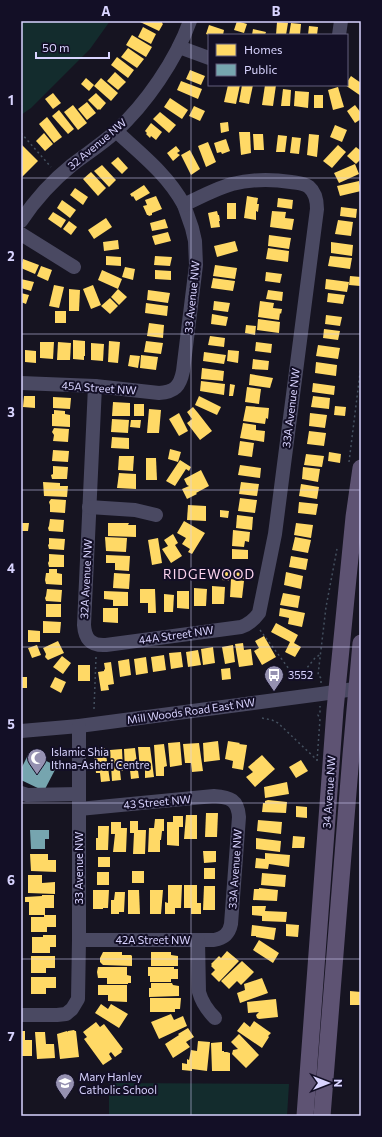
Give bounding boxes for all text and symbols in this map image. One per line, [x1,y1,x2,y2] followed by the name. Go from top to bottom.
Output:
[101,3,111,19] text: A
[272,3,281,19] text: B
[36,34,109,60] scale bar
[208,34,348,86] legend
[42,40,70,54] text: 50 m
[244,42,282,56] text: Homes
[244,62,277,76] text: Public
[8,92,14,108] text: 1
[65,115,129,172] street label: 32 Avenue NW
[7,248,15,264] text: 2
[181,260,202,334] street label: 33 Avenue NW
[279,367,302,449] street label: 33A Avenue NW
[61,378,137,397] street label: 45A Street NW
[7,404,15,420] text: 3
[77,539,94,619] street label: 32A Avenue NW
[7,560,15,576] text: 4
[163,566,255,582] district label: RIDGEWOOD
[138,623,214,646] street label: 44A Street NW
[263,664,285,692] bus stop icon: 3552
[288,668,313,681] place label: 3552
[126,695,256,726] street label: Mill Woods Road East NW
[7,716,15,732] text: 5
[51,745,150,771] place label: Islamic Shia Ithna-Asheri Centre
[26,747,48,775] mosque icon: Islamic Shia Ithna-Asheri Centre
[319,755,338,829] street label: 34 Avenue NW
[123,792,191,811] street label: 43 Street NW
[225,828,244,909] street label: 33A Avenue NW
[72,832,85,904] street label: 33 Avenue NW
[7,872,15,888] text: 6
[116,933,190,946] street label: 42A Street NW
[7,1028,15,1044] text: 7
[308,1063,348,1103] north arrow
[79,1070,157,1096] place label: Mary Hanley Catholic School
[54,1072,76,1100] school or university icon: Mary Hanley Catholic School
[332,1079,345,1087] text: N

